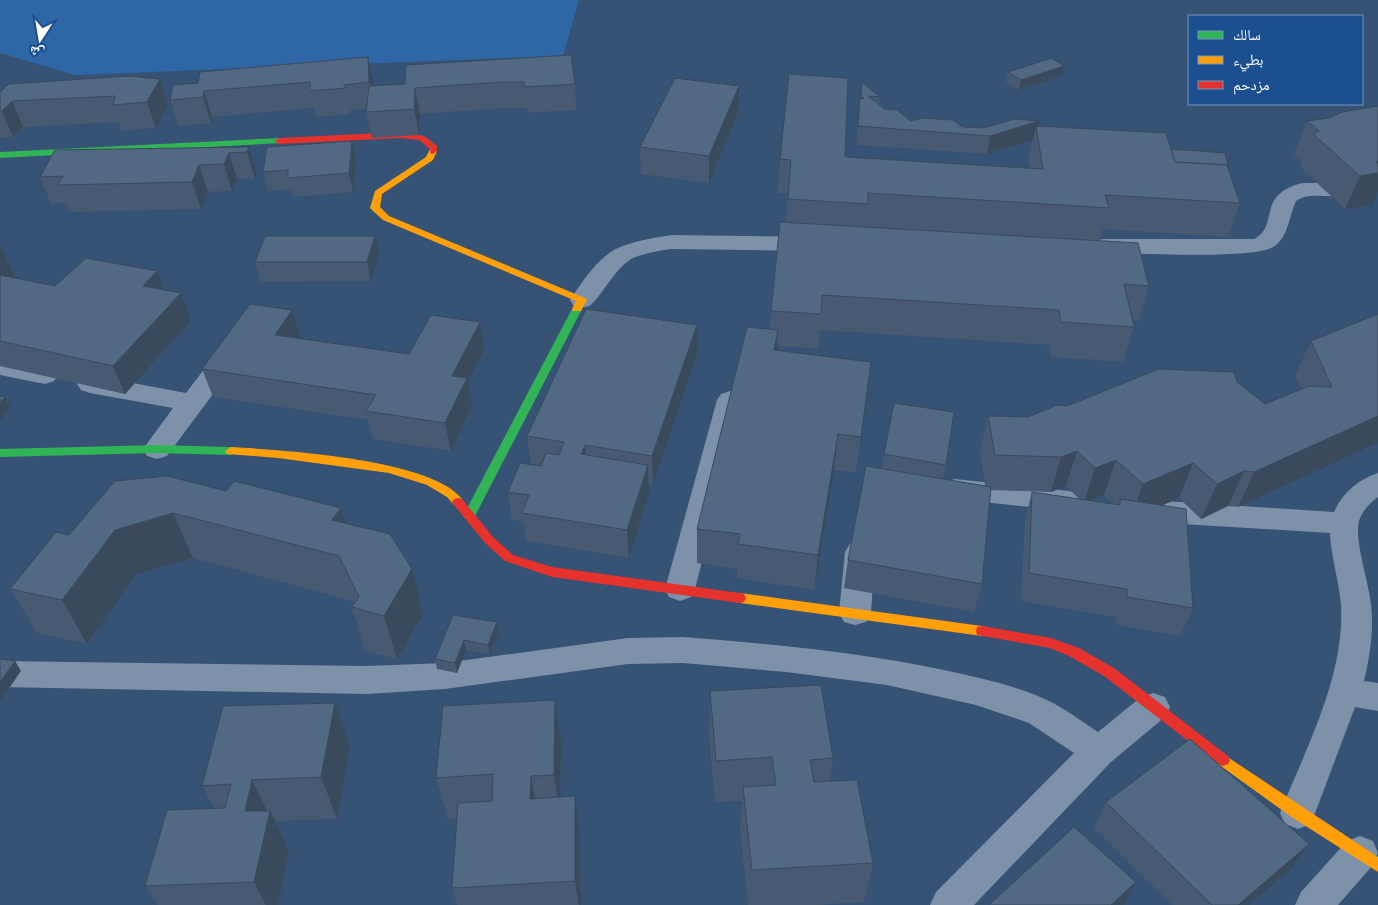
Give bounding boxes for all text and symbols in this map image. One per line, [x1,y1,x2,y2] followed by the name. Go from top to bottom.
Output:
[15,15,65,65] north arrow
[1188,15,1363,105] legend
[1233,26,1261,43] text: سالك
[28,42,46,62] text: ش
[1233,51,1263,72] text: بطيء
[1233,76,1270,95] text: مزدحم

